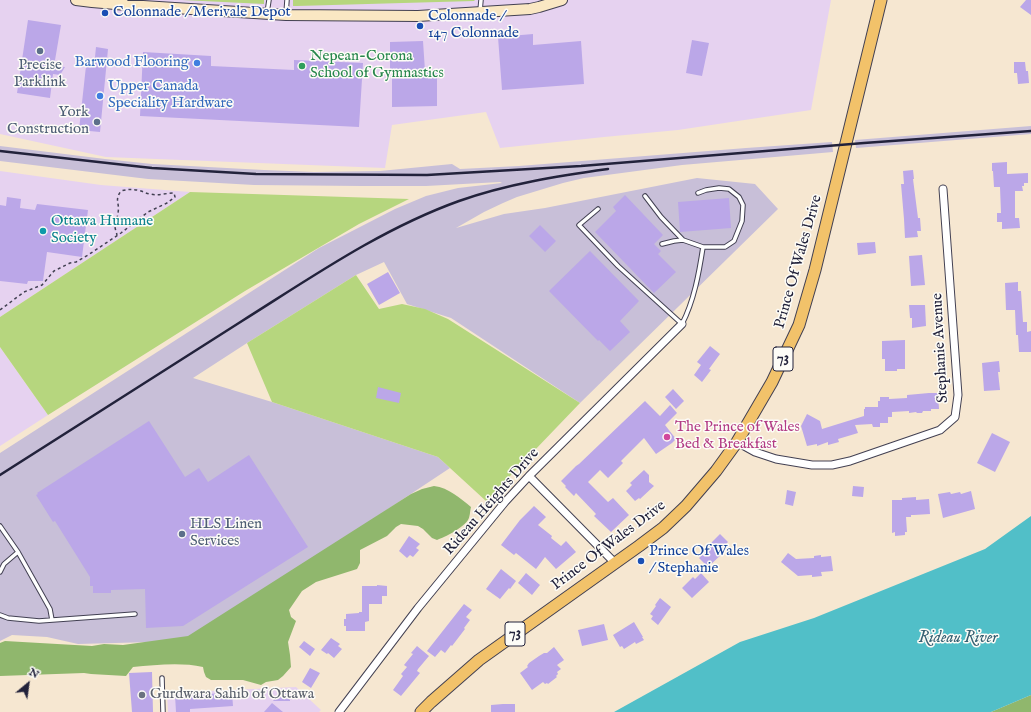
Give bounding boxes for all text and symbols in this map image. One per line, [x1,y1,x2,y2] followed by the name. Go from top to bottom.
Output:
[113,4,291,22] place label: Colonnade / Merivale Depot
[100,8,110,18] marker: Colonnade / Merivale Depot
[428,8,519,43] place label: Colonnade / 147 Colonnade
[415,21,425,31] marker: Colonnade / 147 Colonnade
[35,46,45,56] marker: Precise Parklink
[310,48,444,83] place label: Nepean-Corona School of Gymnastics
[75,54,189,72] place label: Barwood Flooring
[14,57,66,92] place label: Precise Parklink
[192,58,202,68] marker: Barwood Flooring
[297,61,307,71] marker: Nepean-Corona School of Gymnastics
[108,78,233,113] place label: Upper Canada Speciality Hardware
[95,91,105,101] marker: Upper Canada Speciality Hardware
[7,104,89,139] place label: York Construction
[92,117,102,127] marker: York Construction
[771,193,827,331] street label: Prince Of Wales Drive
[51,213,153,248] place label: Ottawa Humane Society
[38,226,48,236] marker: Ottawa Humane Society
[929,293,953,403] street label: Stephanie Avenue
[773,347,793,371] road number: 73
[675,419,800,454] place label: The Prince of Wales Bed & Breakfast
[662,432,672,442] marker: The Prince of Wales Bed & Breakfast
[441,445,543,559] street label: Rideau Heights Drive
[548,497,670,595] street label: Prince Of Wales Drive
[190,516,262,551] place label: HLS Linen Services
[177,529,187,539] marker: HLS Linen Services
[649,543,749,578] place label: Prince Of Wales / Stephanie
[636,556,646,566] marker: Prince Of Wales / Stephanie
[505,622,525,646] road number: 73
[918,629,998,649] water label: Rideau River
[8,664,48,704] north arrow
[26,665,41,682] text: N
[150,686,314,704] place label: Gurdwara Sahib of Ottawa
[137,690,147,700] marker: Gurdwara Sahib of Ottawa

